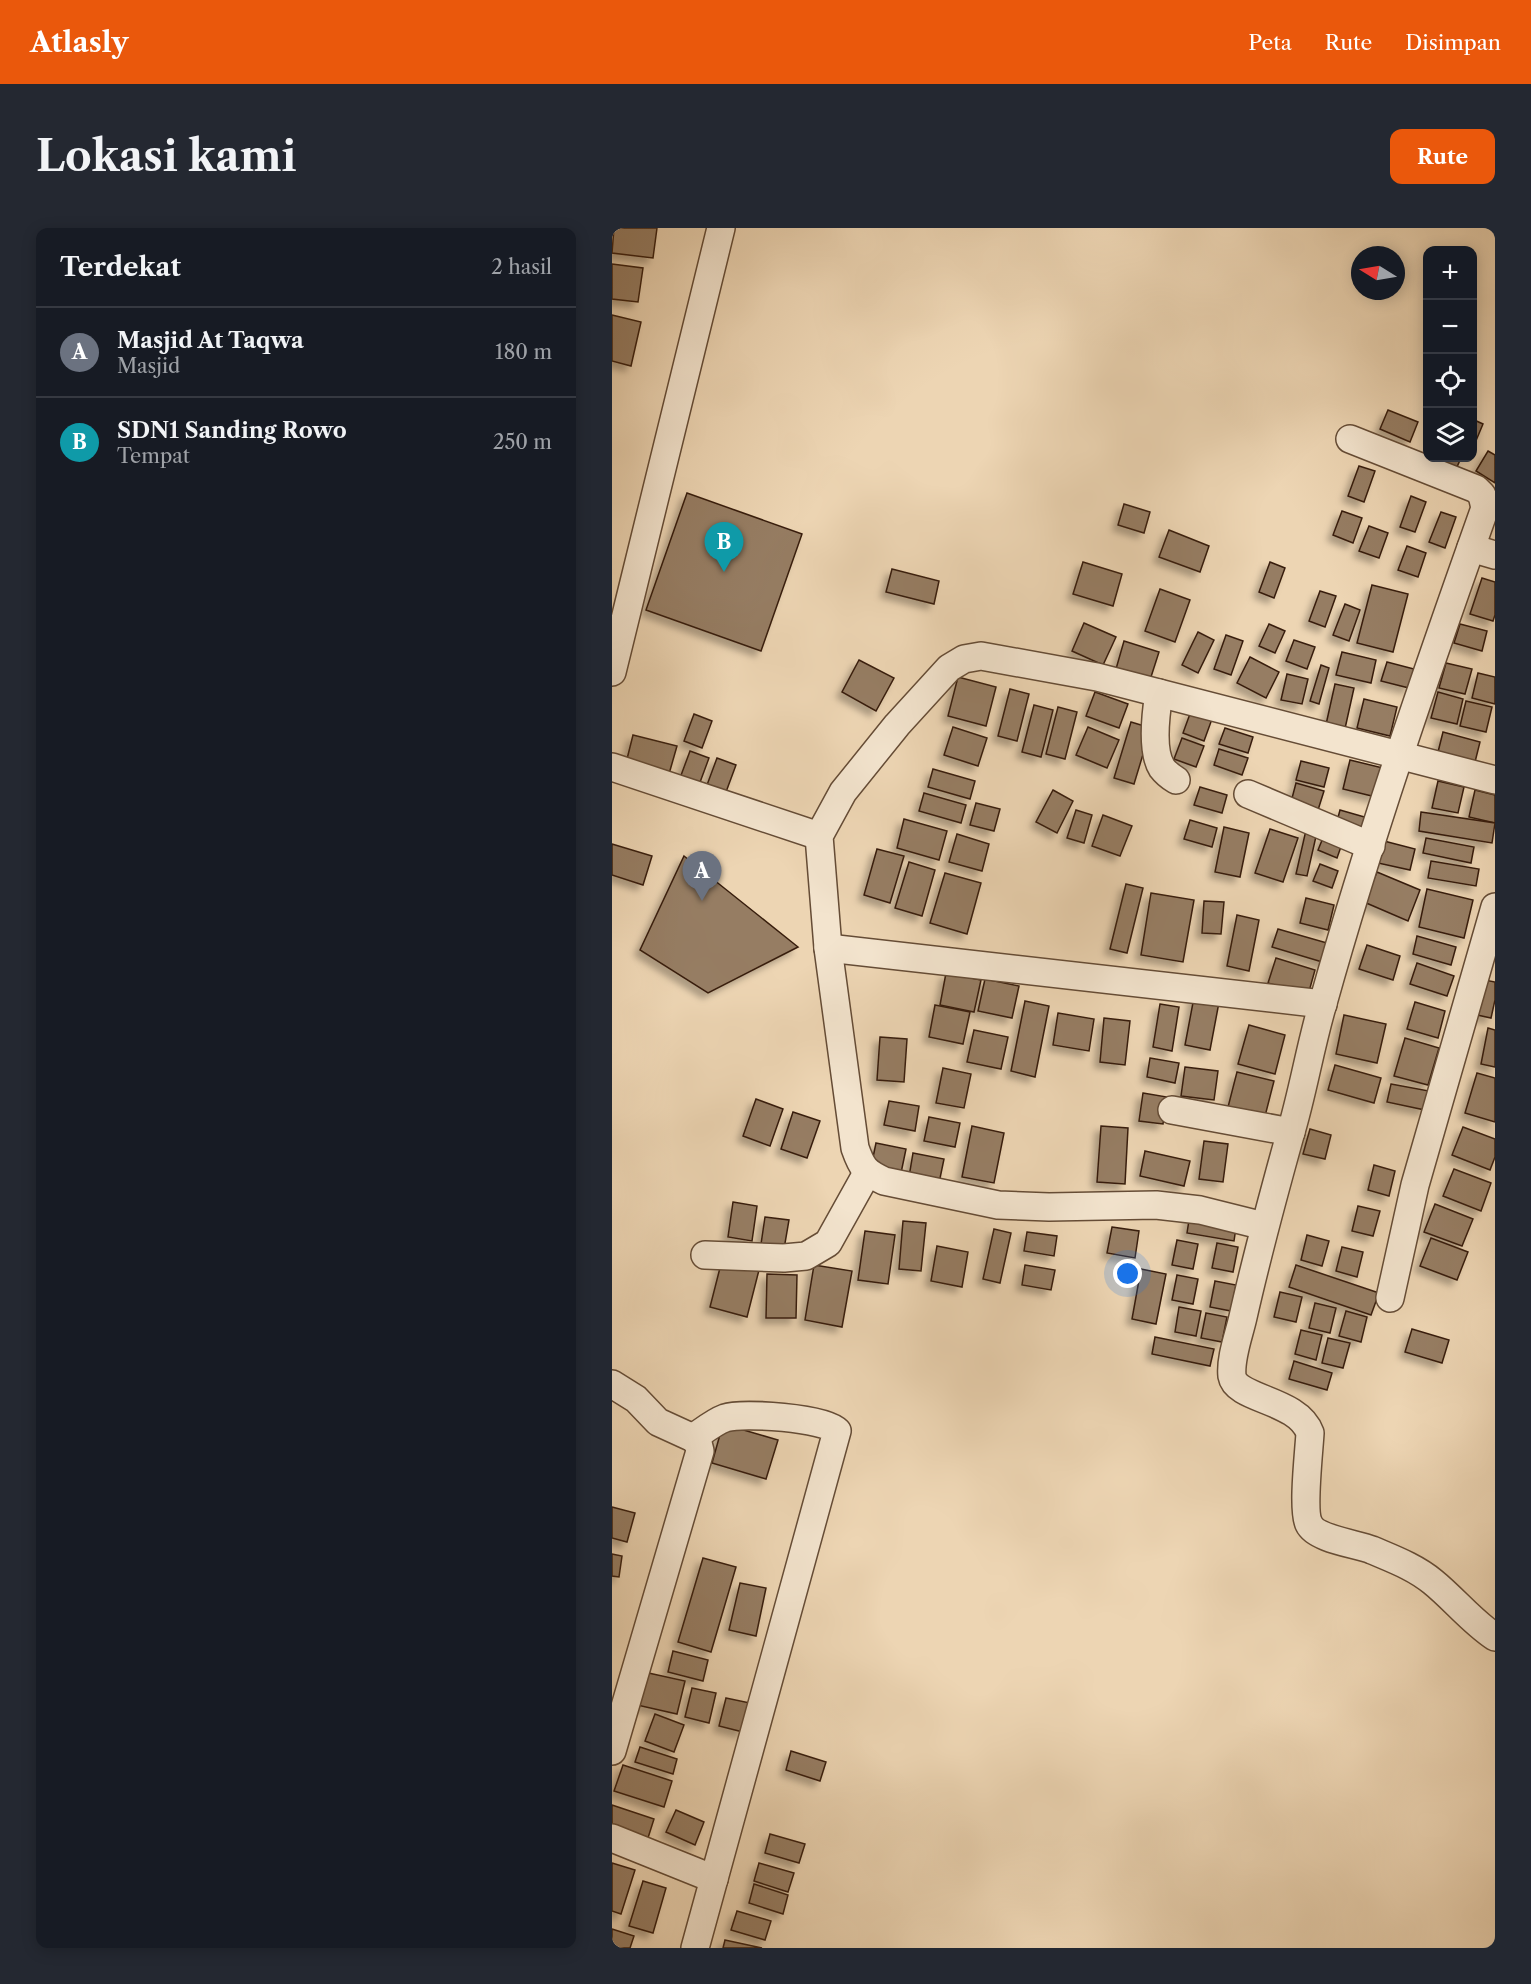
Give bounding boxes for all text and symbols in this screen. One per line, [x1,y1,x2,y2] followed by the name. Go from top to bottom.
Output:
[30,25,129,59] text: Atlasly
[1248,30,1292,55] text: Peta
[1325,30,1372,55] text: Rute
[1405,30,1501,55] text: Disimpan
[1390,129,1495,184] button: Rute
[36,130,297,182] text: Lokasi kami
[1351,246,1405,300] north arrow
[1423,246,1477,462] map controls
[1423,246,1477,300] button: +
[60,251,181,283] text: Terdekat
[491,255,552,279] text: 2 hasil
[1423,300,1477,354] button: −
[117,327,304,354] text: Masjid At Taqwa
[72,340,87,364] text: A
[495,340,552,364] text: 180 m
[117,354,180,378] text: Masjid
[1423,354,1477,408] button: locate
[1423,408,1477,462] button: layers
[117,417,347,444] text: SDN1 Sanding Rowo
[72,430,87,454] text: B
[493,430,552,454] text: 250 m
[117,444,190,468] text: Tempat
[704,522,744,572] pin: B
[682,852,722,901] pin: A
[1113,1259,1142,1288] your location

